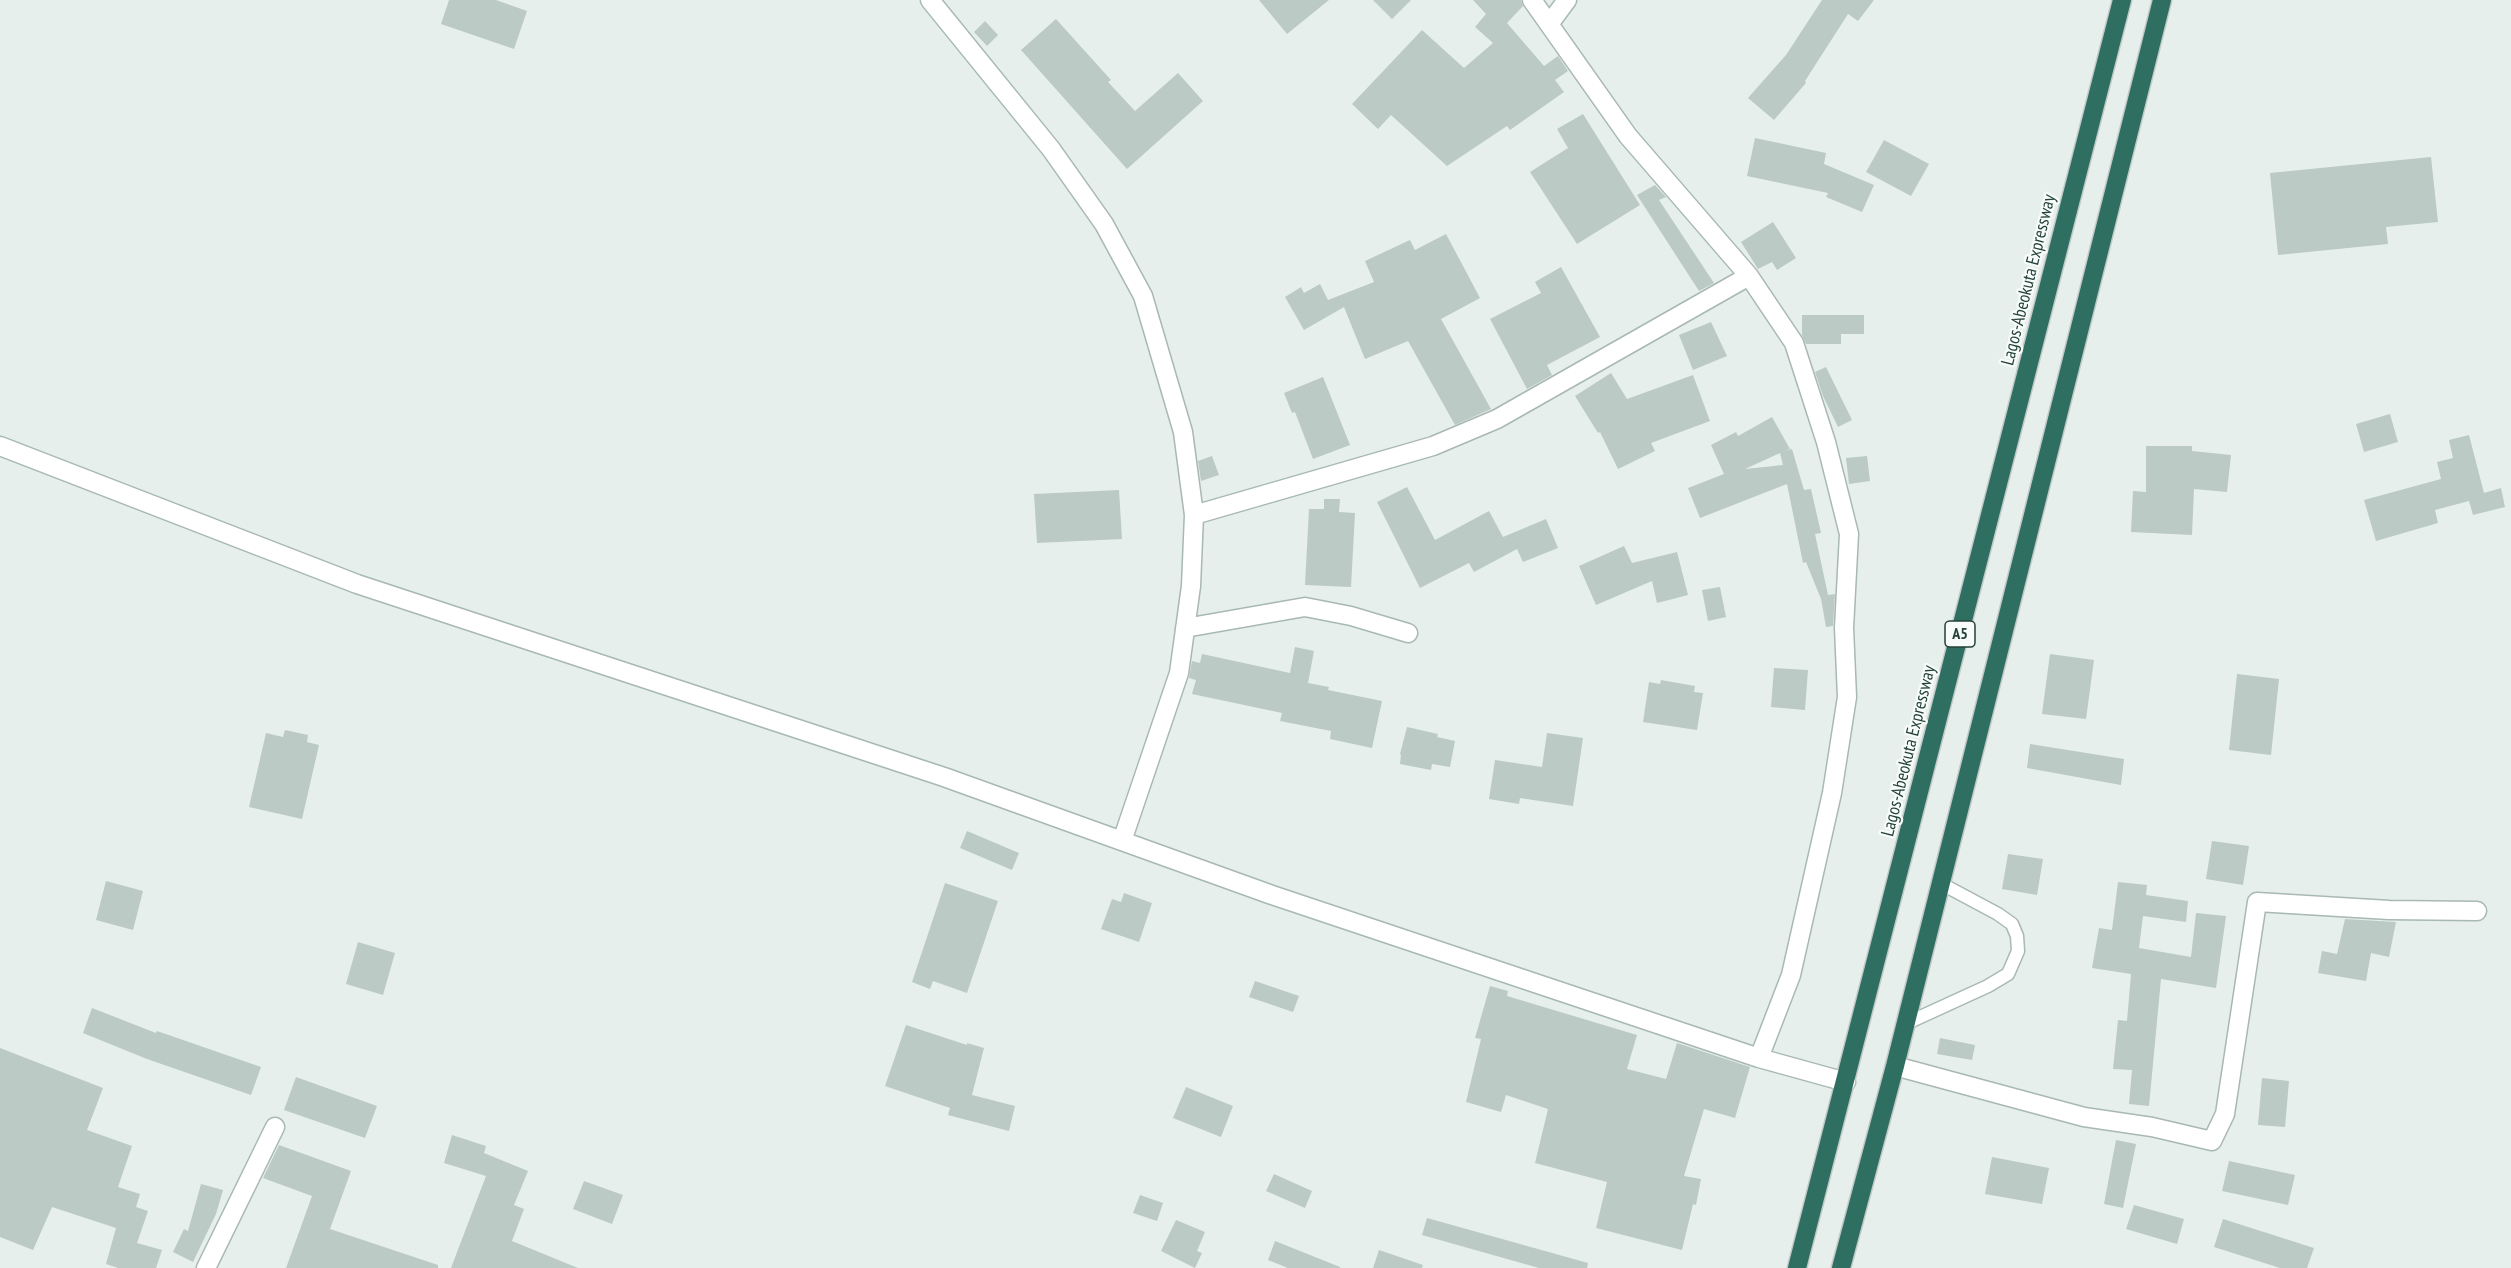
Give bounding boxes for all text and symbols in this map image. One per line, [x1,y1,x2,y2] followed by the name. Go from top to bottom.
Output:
[1997,192,2061,368] street label: Lagos-Abeokuta Expressway
[1945,621,1975,647] road number: A5
[1877,663,1941,839] street label: Lagos-Abeokuta Expressway

